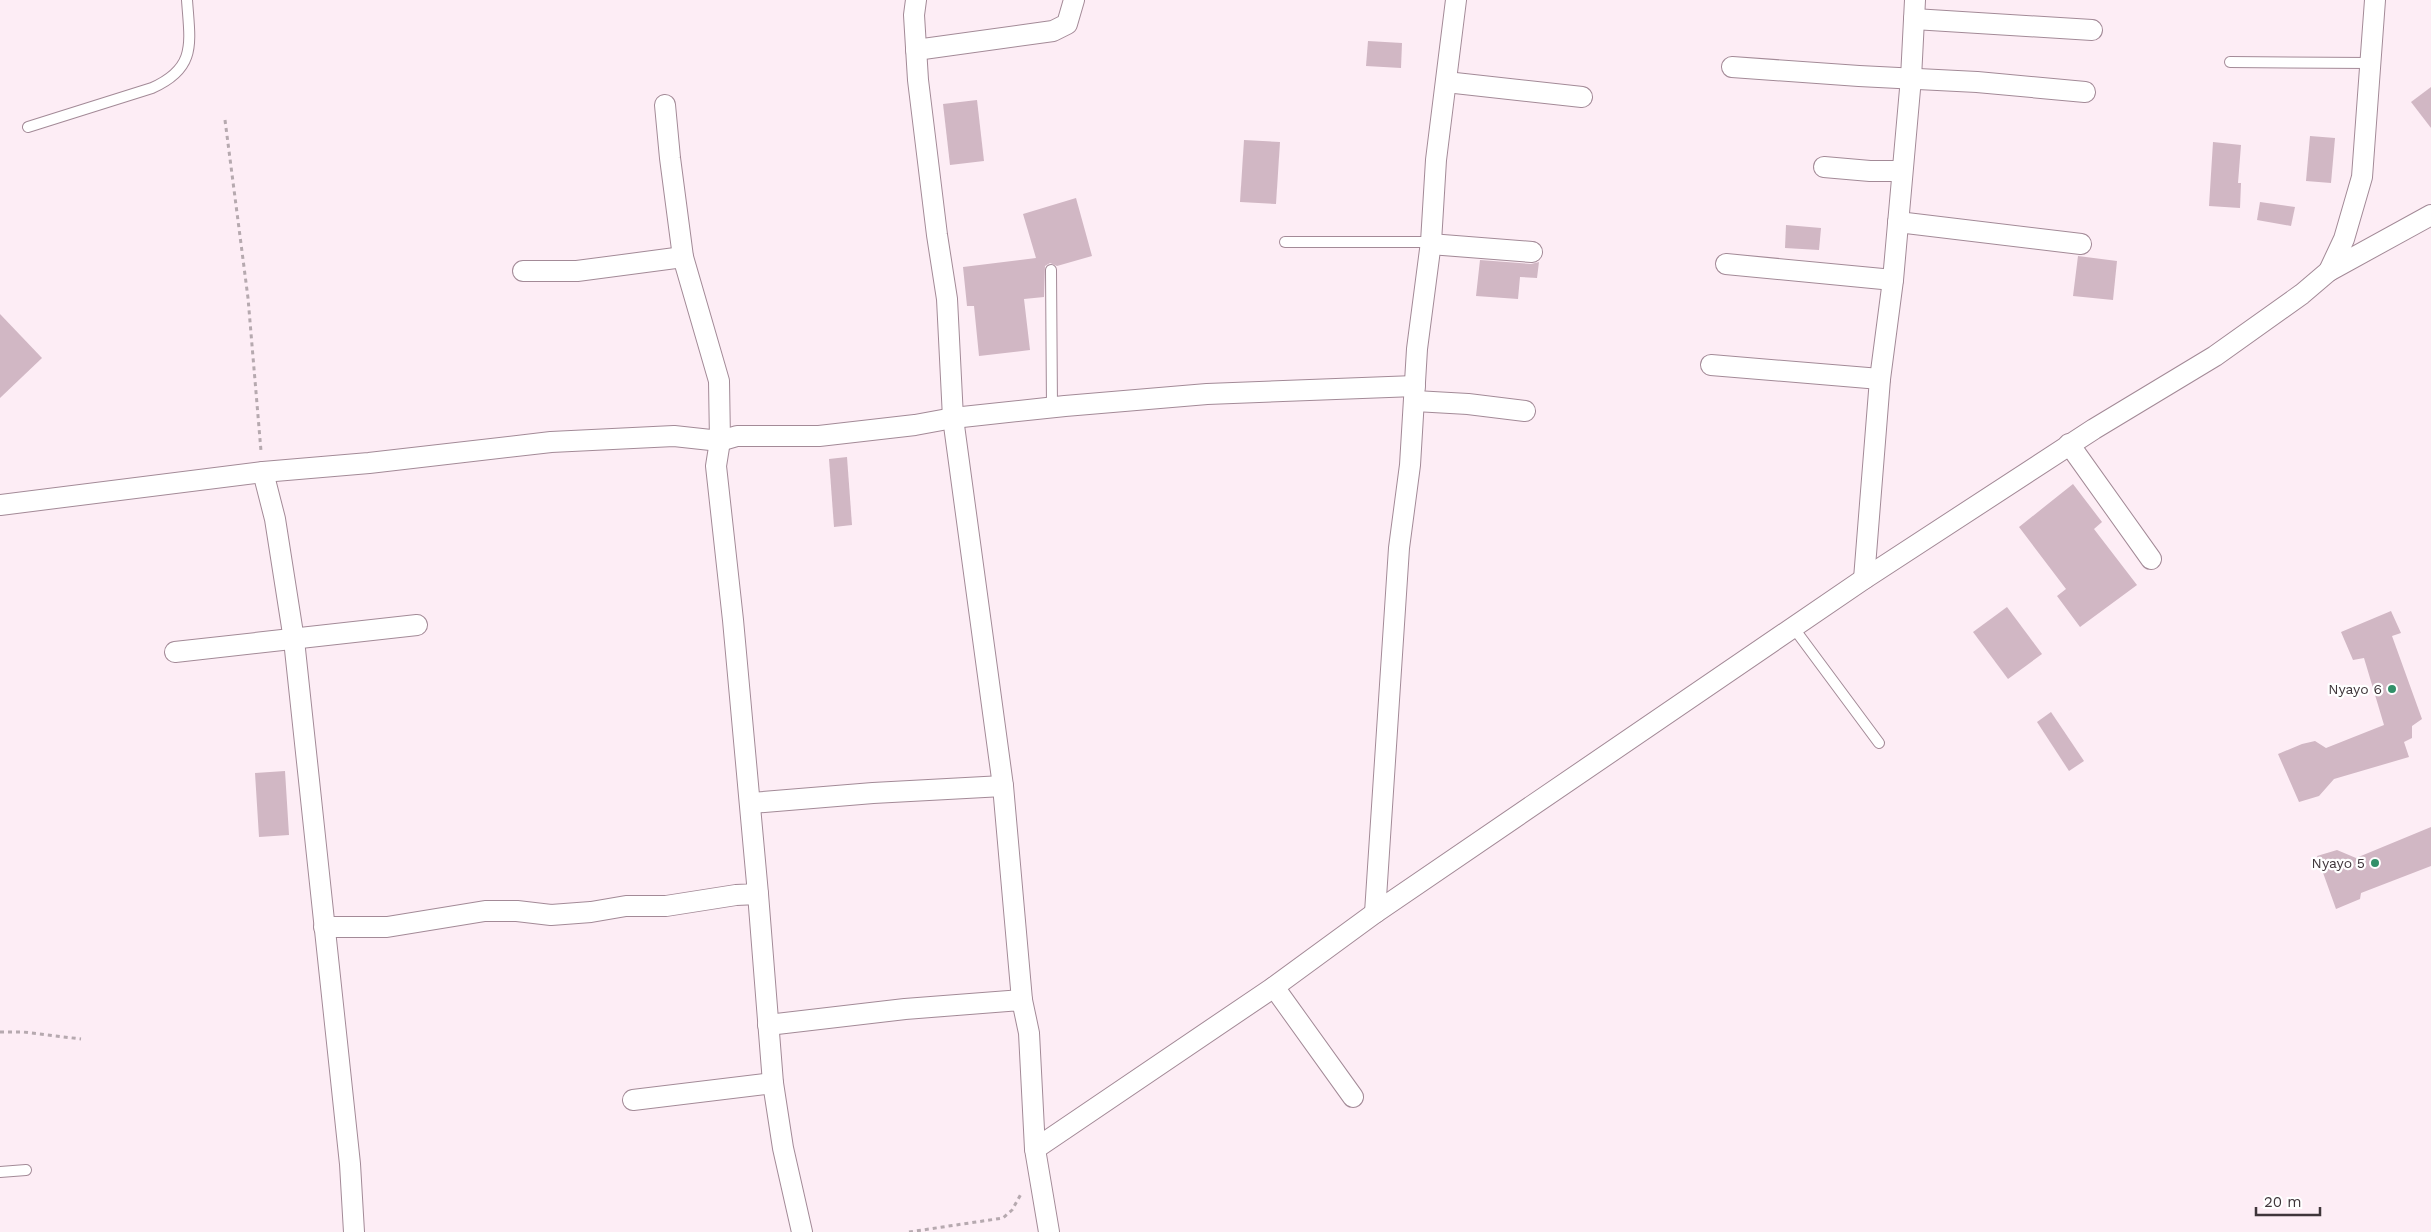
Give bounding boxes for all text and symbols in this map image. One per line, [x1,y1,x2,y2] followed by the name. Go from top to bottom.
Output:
[2328,681,2382,697] place label: Nyayo 6
[2386,683,2398,695] marker: Nyayo 6
[2312,855,2365,871] place label: Nyayo 5
[2369,857,2381,869] marker: Nyayo 5
[2256,1184,2320,1216] scale bar
[2264,1193,2302,1211] text: 20 m

